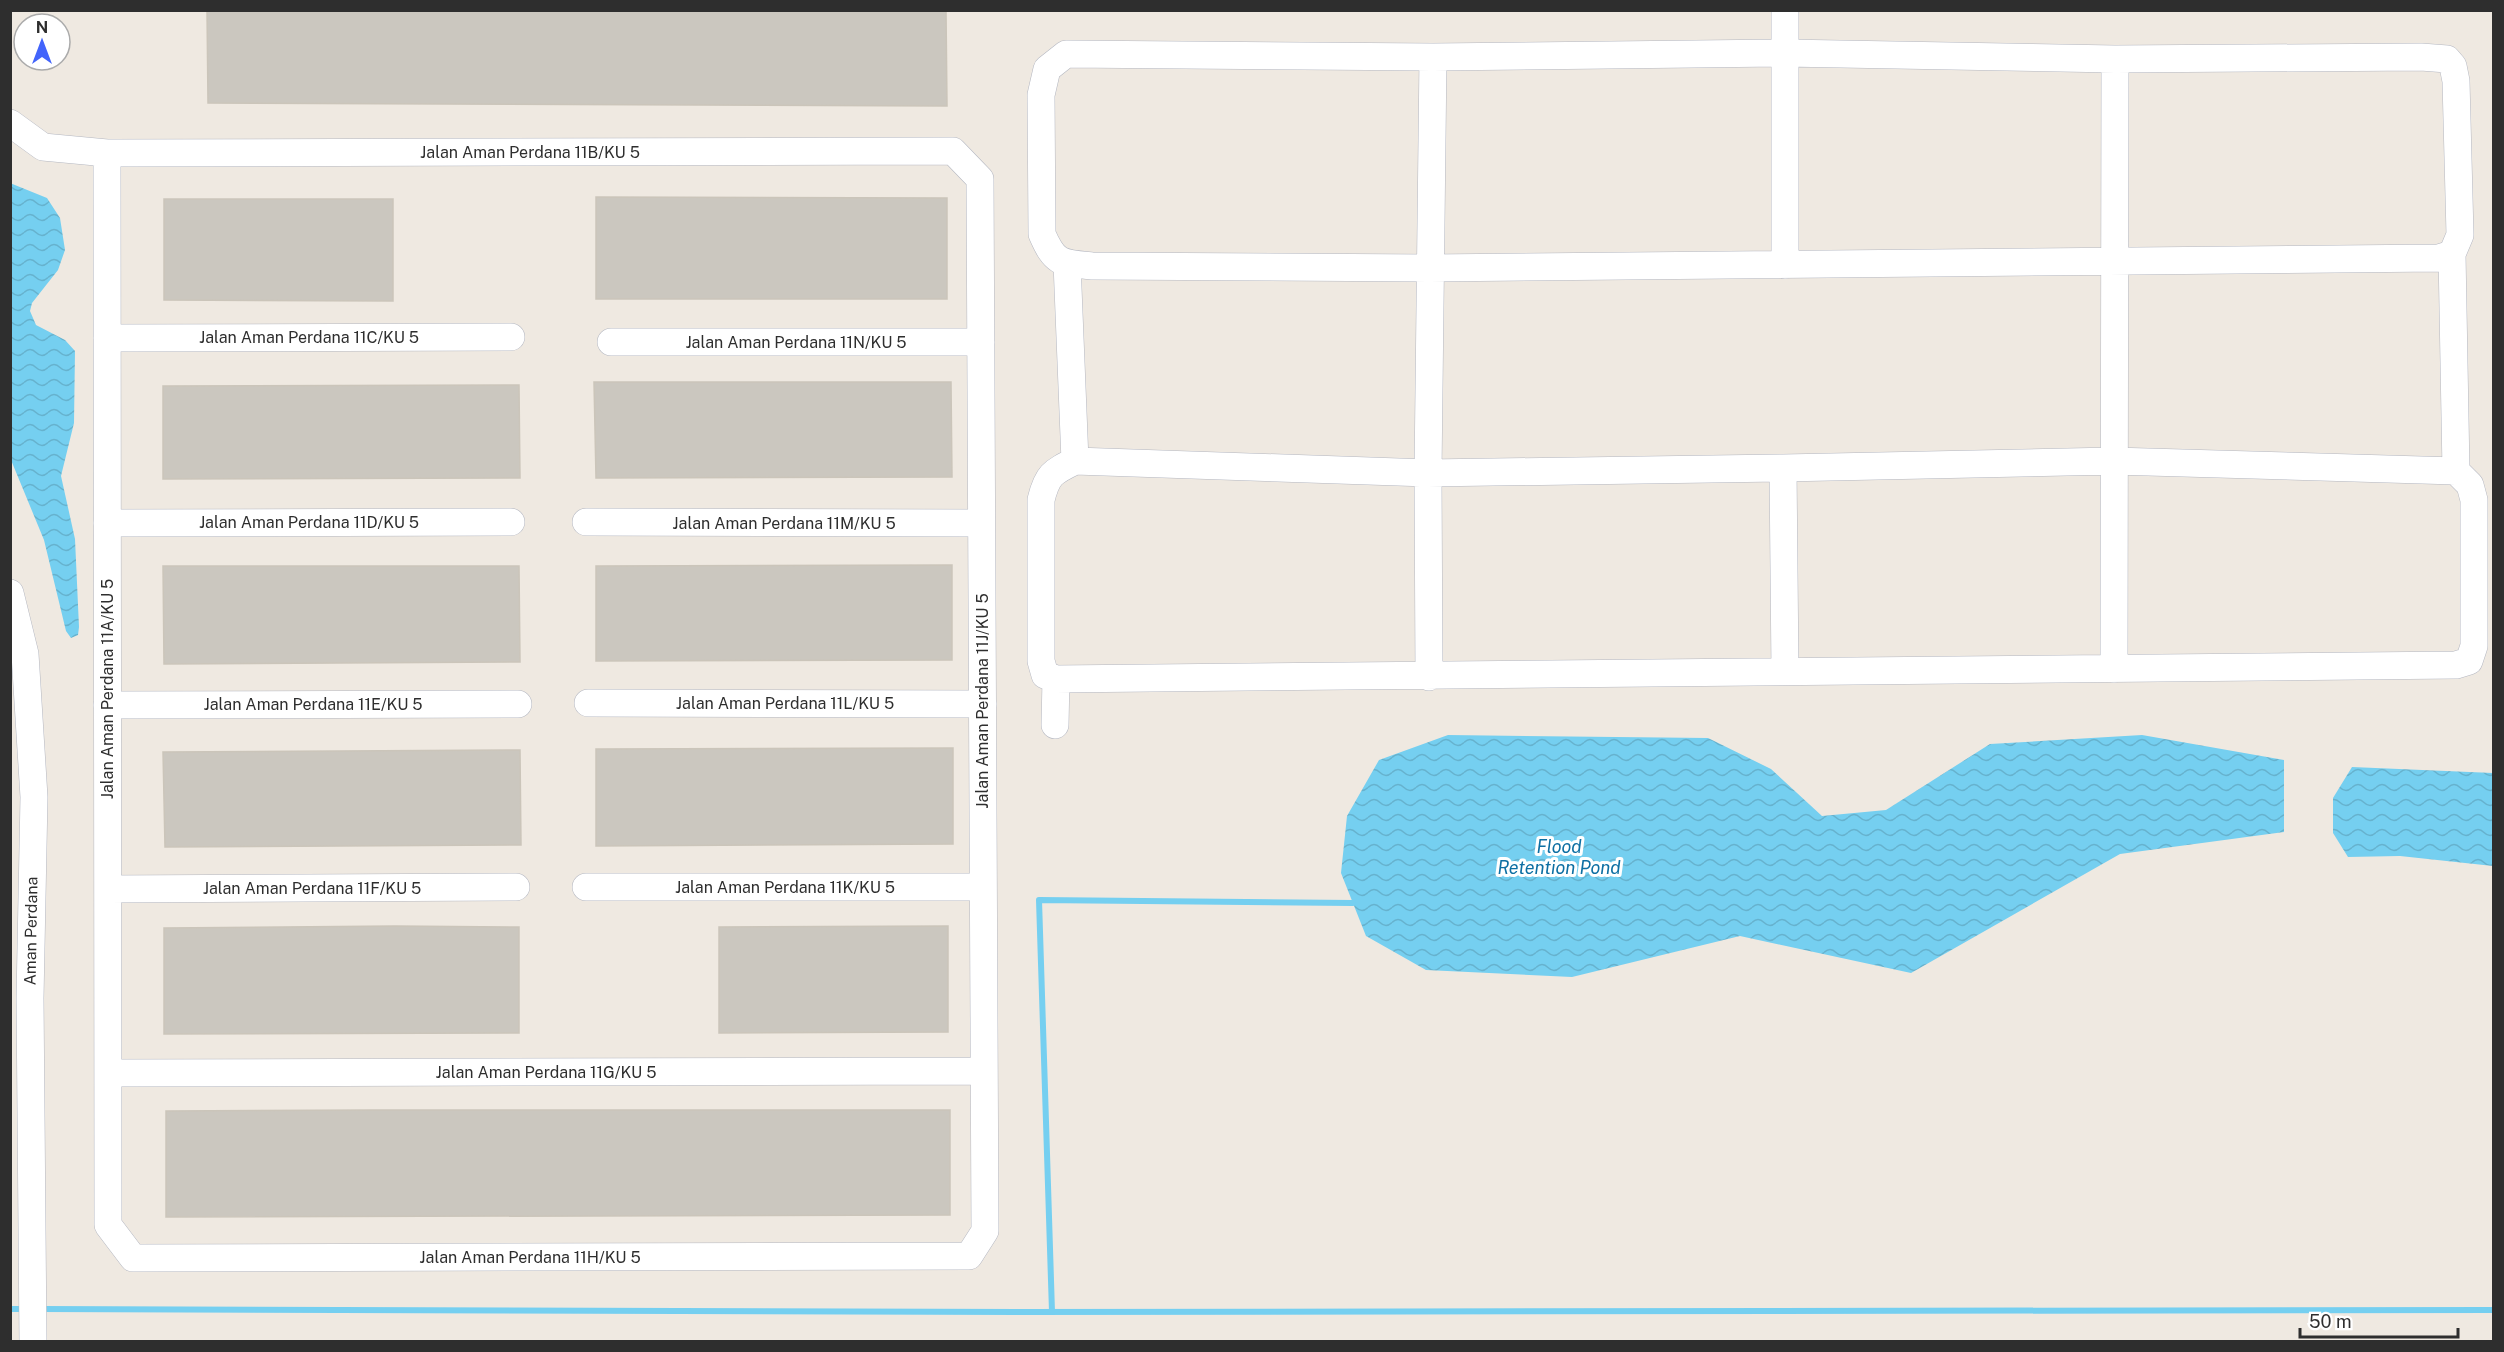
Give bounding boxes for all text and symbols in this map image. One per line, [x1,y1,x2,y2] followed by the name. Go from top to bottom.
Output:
[12,12,72,72] north arrow
[36,18,48,37] text: N
[420,143,640,162] street label: Jalan Aman Perdana 11B/KU 5
[199,328,419,347] street label: Jalan Aman Perdana 11C/KU 5
[685,333,907,352] street label: Jalan Aman Perdana 11N/KU 5
[199,513,419,532] street label: Jalan Aman Perdana 11D/KU 5
[672,514,896,533] street label: Jalan Aman Perdana 11M/KU 5
[98,579,117,799] street label: Jalan Aman Perdana 11A/KU 5
[973,593,992,809] street label: Jalan Aman Perdana 11J/KU 5
[676,694,894,713] street label: Jalan Aman Perdana 11L/KU 5
[203,695,423,714] street label: Jalan Aman Perdana 11E/KU 5
[1497,836,1621,878] water label: Flood Retention Pond
[21,876,41,986] street label: Aman Perdana
[675,878,895,897] street label: Jalan Aman Perdana 11K/KU 5
[203,879,421,898] street label: Jalan Aman Perdana 11F/KU 5
[436,1063,656,1082] street label: Jalan Aman Perdana 11G/KU 5
[419,1248,641,1267] street label: Jalan Aman Perdana 11H/KU 5
[2300,1301,2458,1339] scale bar
[2309,1311,2352,1332] text: 50 m

